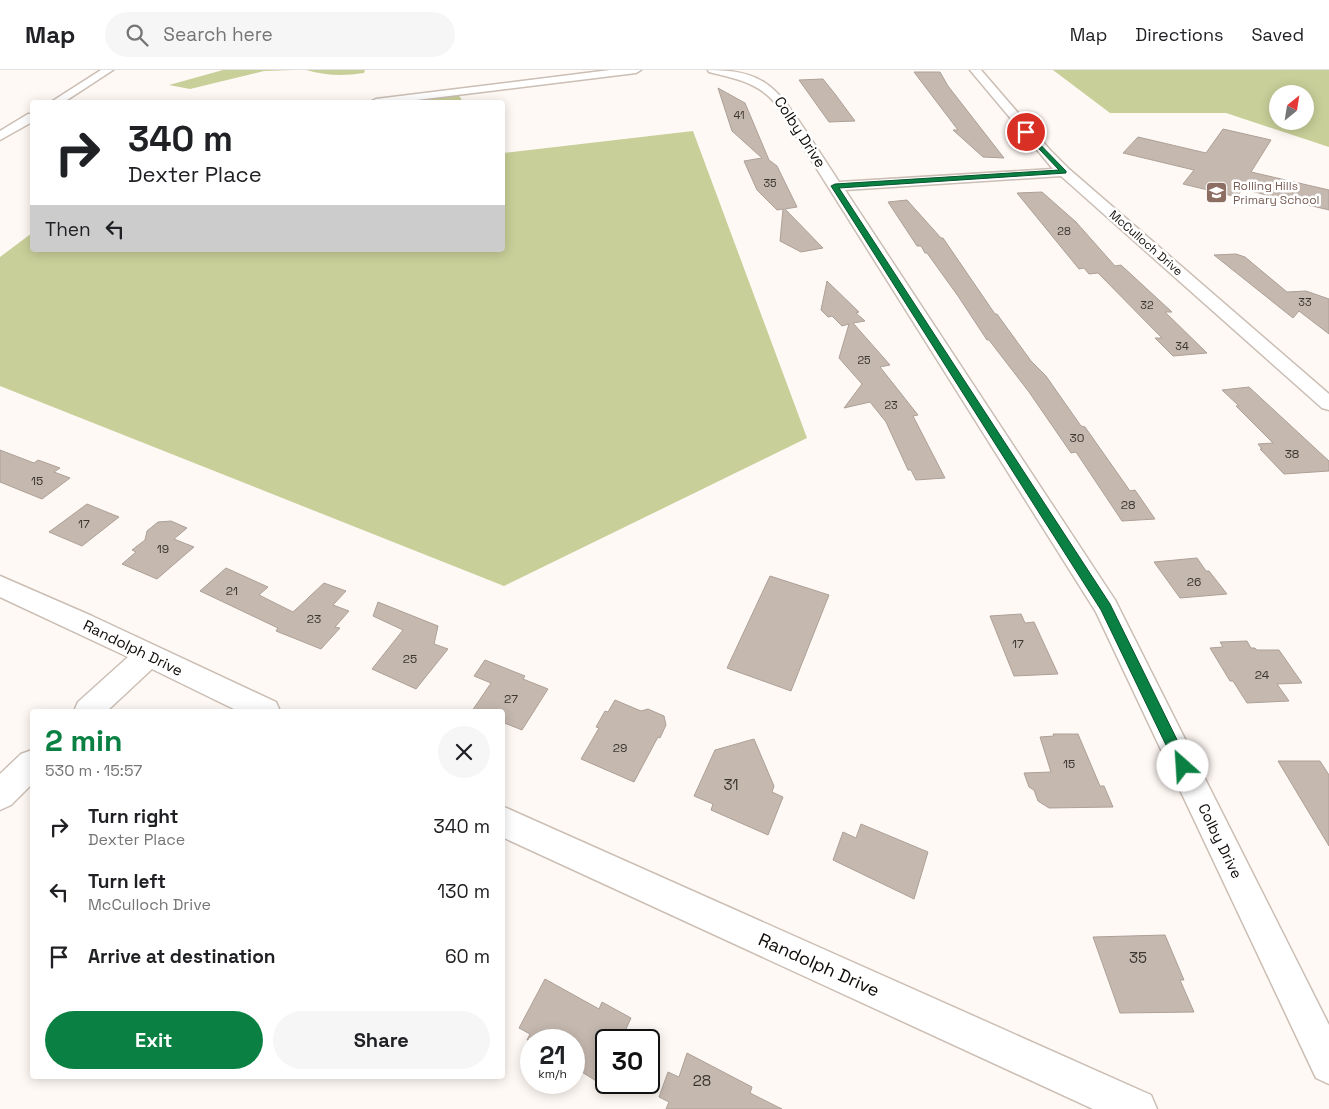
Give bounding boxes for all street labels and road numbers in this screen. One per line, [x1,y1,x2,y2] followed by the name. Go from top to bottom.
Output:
[770,92,831,171] street label: Colby Drive
[1106,207,1186,279] street label: McCulloch Drive
[80,615,186,680] street label: Randolph Drive
[1194,800,1247,882] street label: Colby Drive
[755,928,883,1002] street label: Randolph Drive

